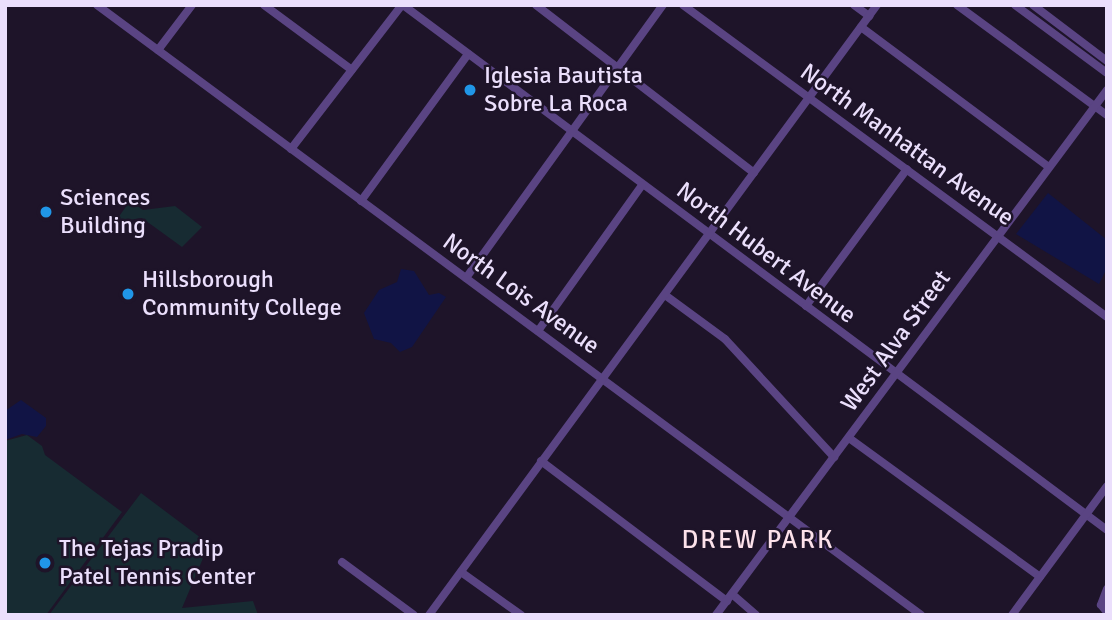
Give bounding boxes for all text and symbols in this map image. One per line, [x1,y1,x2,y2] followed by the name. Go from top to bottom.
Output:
[795,58,1019,232] street label: North Manhattan Avenue
[484,62,643,118] place label: Iglesia Bautista Sobre La Roca
[462,82,478,98] marker: Iglesia Bautista Sobre La Roca
[671,176,861,330] street label: North Hubert Avenue
[60,184,150,240] place label: Sciences Building
[38,204,54,220] marker: Sciences Building
[437,228,605,360] street label: North Lois Avenue
[835,265,957,417] street label: West Alva Street
[142,266,342,322] place label: Hillsborough Community College
[120,286,136,302] marker: Hillsborough Community College
[683,525,833,557] district label: DREW PARK
[59,535,255,591] place label: The Tejas Pradip Patel Tennis Center
[37,555,53,571] marker: The Tejas Pradip Patel Tennis Center

